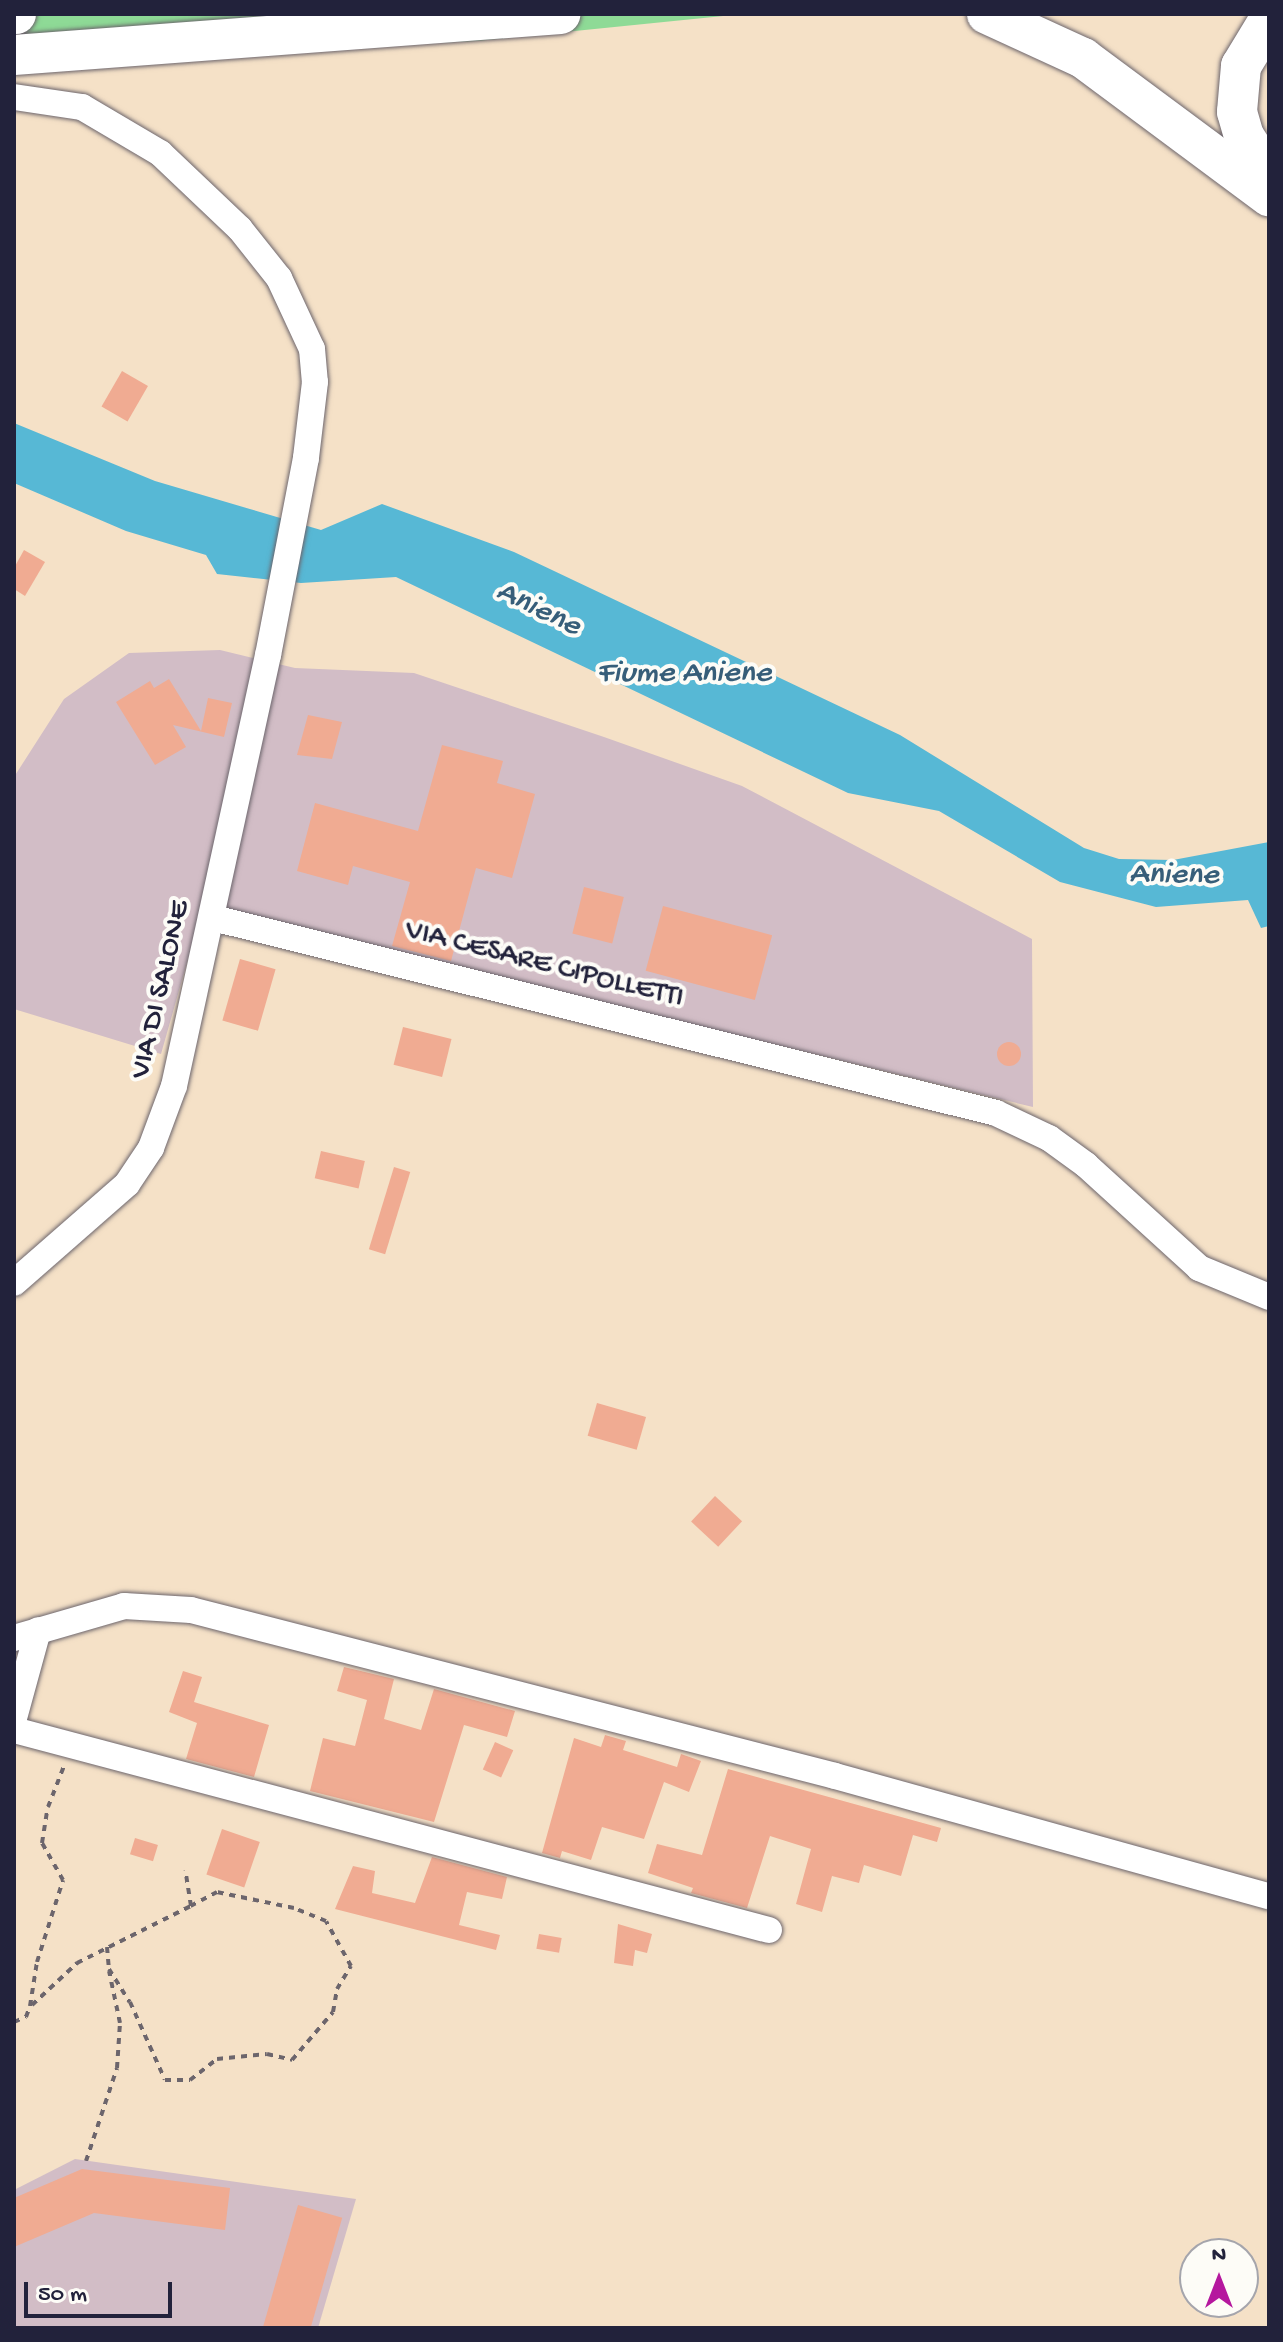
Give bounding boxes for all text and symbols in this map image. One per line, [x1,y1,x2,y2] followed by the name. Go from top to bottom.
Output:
[489,573,587,647] water label: Aniene
[597,655,771,693] water label: Fiume Aniene
[1129,856,1219,896] water label: Aniene
[124,898,200,1082] street label: VIA DI SALONE
[401,914,687,1018] street label: VIA CESARE CIPOLLETTI
[1179,2238,1259,2318] north arrow
[1212,2243,1226,2269] text: N
[28,2266,176,2316] scale bar
[38,2281,87,2310] text: 50 m

